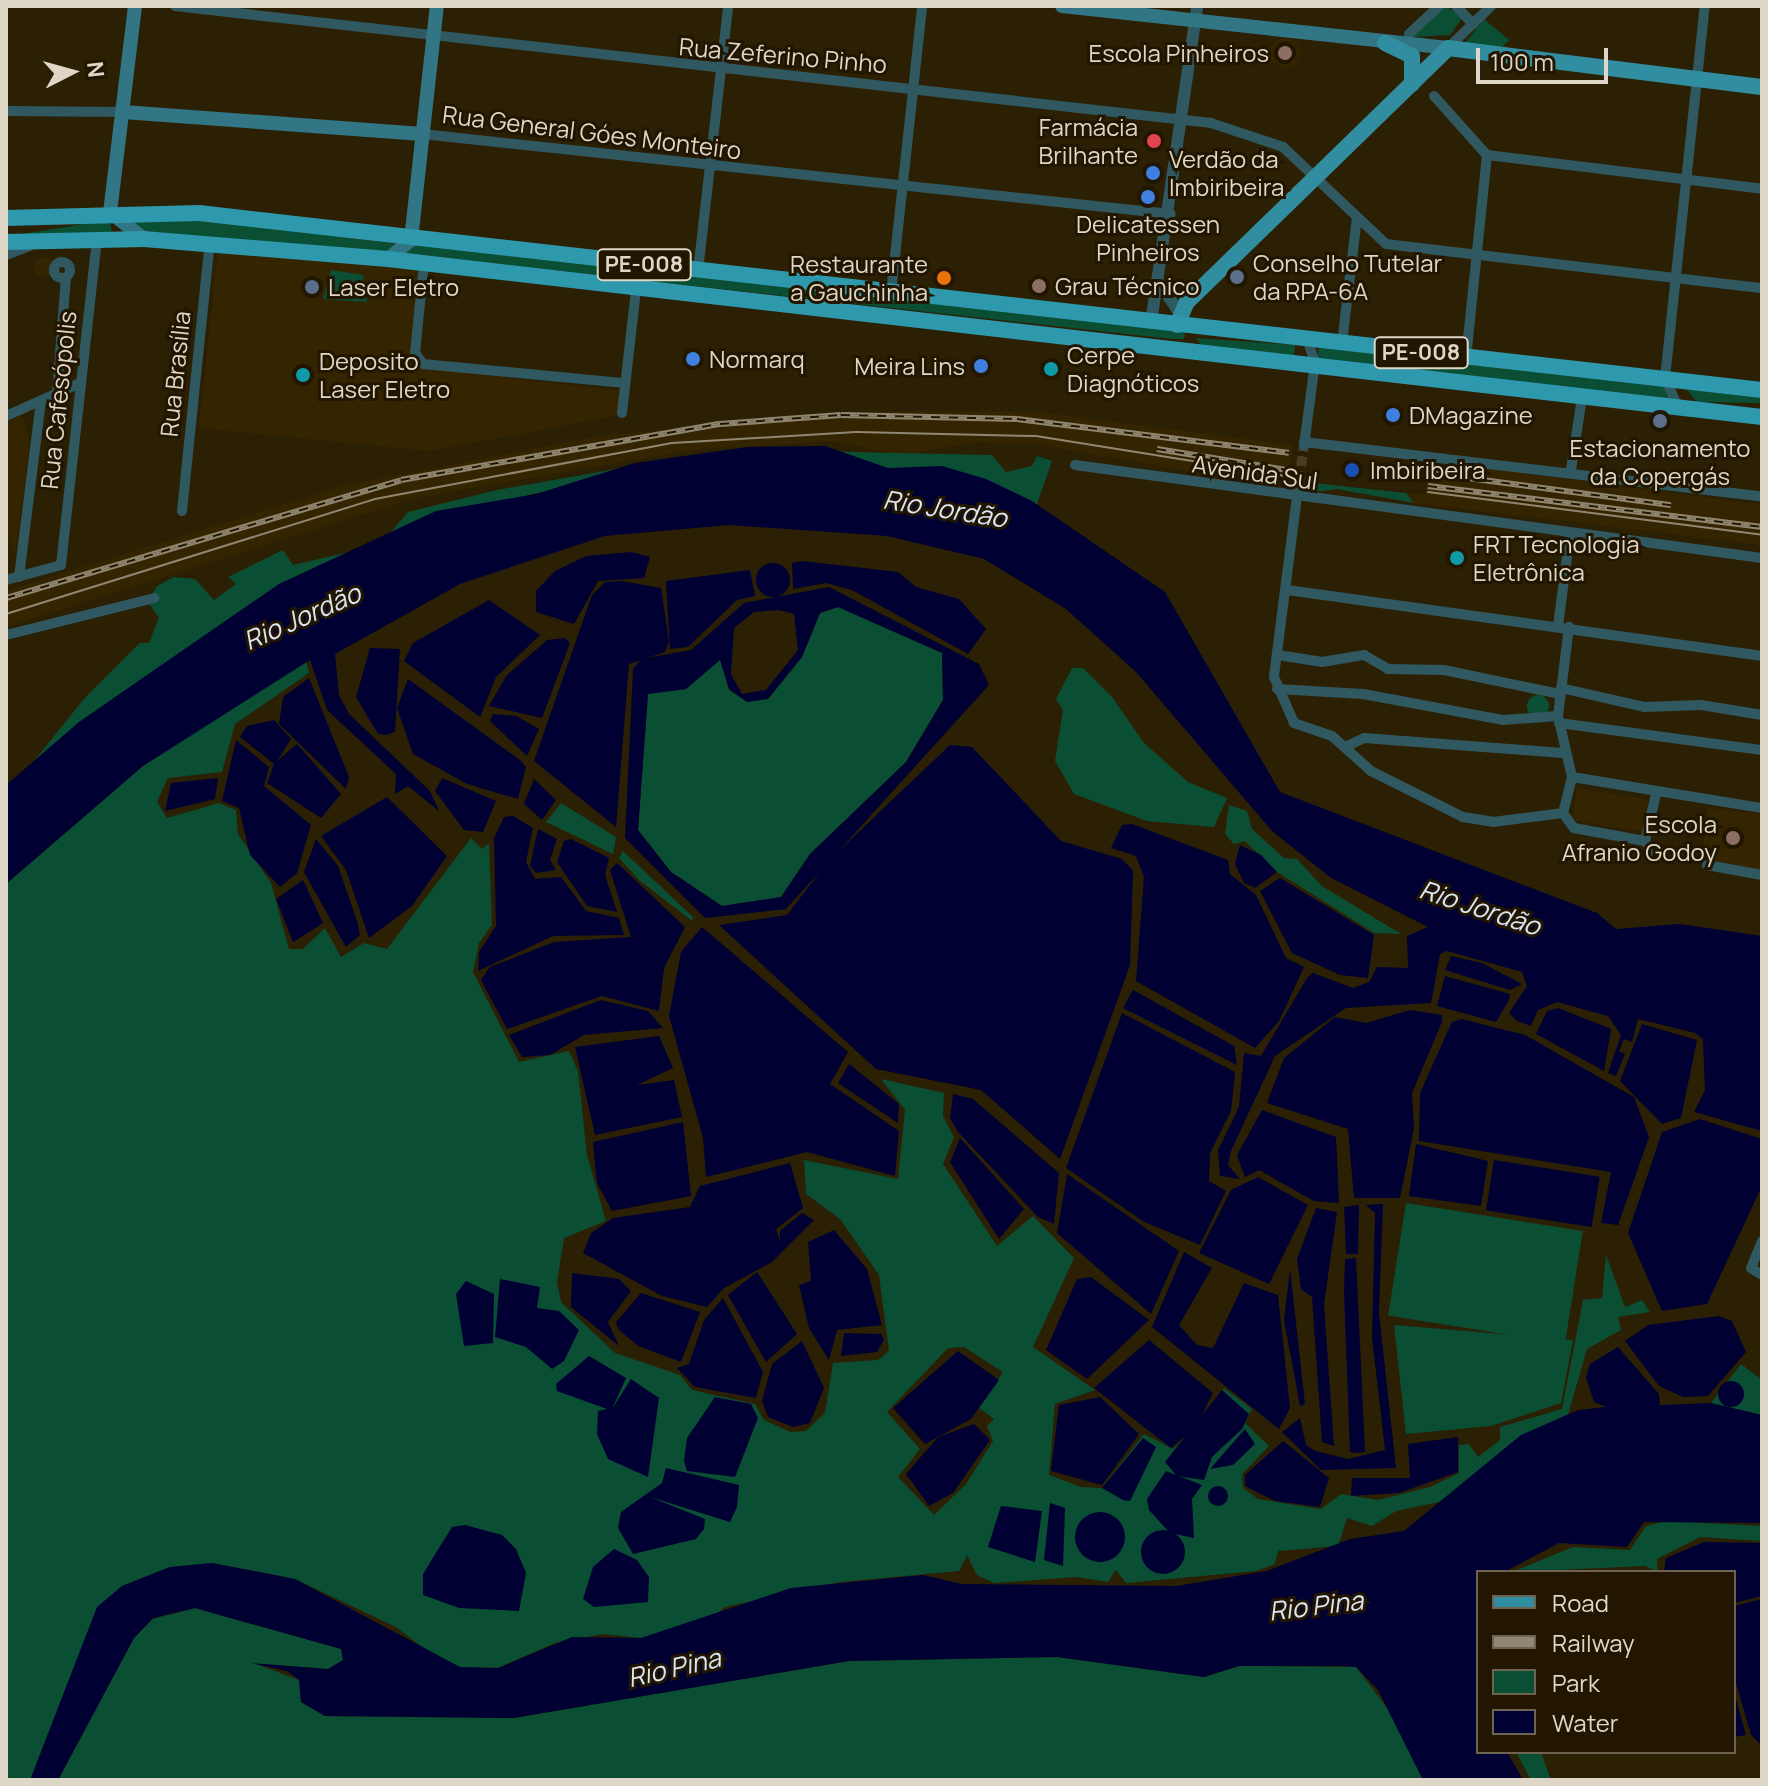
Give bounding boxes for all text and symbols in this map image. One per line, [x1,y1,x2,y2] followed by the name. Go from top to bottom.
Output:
[32,32,112,112] north arrow
[678,32,888,78] street label: Rua Zeferino Pinho
[1480,32,1612,82] scale bar
[1089,39,1269,67] place label: Escola Pinheiros
[1276,44,1294,62] marker: Escola Pinheiros
[1490,45,1554,78] text: 100 m
[80,60,112,79] text: N
[441,99,743,165] street label: Rua General Góes Monteiro
[1038,113,1138,169] place label: Farmácia Brilhante
[1145,132,1163,150] marker: Farmácia Brilhante
[1169,145,1284,201] place label: Verdão da Imbiribeira
[1144,164,1162,182] marker: Verdão da Imbiribeira
[1139,188,1157,206] marker: Delicatessen Pinheiros
[1076,210,1220,266] place label: Delicatessen Pinheiros
[596,247,692,283] road number: PE-008
[1253,249,1442,305] place label: Conselho Tutelar da RPA-6A
[790,250,928,306] place label: Restaurante a Gauchinha
[1228,268,1246,286] marker: Conselho Tutelar da RPA-6A
[935,269,953,287] marker: Restaurante a Gauchinha
[1055,272,1199,300] place label: Grau Técnico
[328,273,459,301] place label: Laser Eletro
[1030,277,1048,295] marker: Grau Técnico
[303,278,321,296] marker: Laser Eletro
[34,309,82,491] street label: Rua Cafesópolis
[154,310,196,438] street label: Rua Brasília
[1373,335,1469,371] road number: PE-008
[1067,341,1199,397] place label: Cerpe Diagnóticos
[709,345,805,373] place label: Normarq
[319,347,450,403] place label: Deposito Laser Eletro
[684,350,702,368] marker: Normarq
[854,352,965,380] place label: Meira Lins
[972,357,990,375] marker: Meira Lins
[1042,360,1060,378] marker: Cerpe Diagnóticos
[294,366,312,384] marker: Deposito Laser Eletro
[1409,401,1533,429] place label: DMagazine
[1384,406,1402,424] marker: DMagazine
[1651,412,1669,430] marker: Estacionamento da Copergás
[1569,434,1751,490] place label: Estacionamento da Copergás
[1190,449,1320,495] street label: Avenida Sul
[1370,456,1485,484] place label: Imbiribeira
[1341,459,1363,481] marker: Imbiribeira
[881,484,1009,534] water label: Rio Jordão
[1473,530,1640,586] place label: FRT Tecnologia Eletrônica
[1448,549,1466,567] marker: FRT Tecnologia Eletrônica
[239,577,365,657] water label: Rio Jordão
[1562,810,1717,866] place label: Escola Afranio Godoy
[1724,829,1742,847] marker: Escola Afranio Godoy
[1416,874,1544,942] water label: Rio Jordão
[1476,1570,1736,1754] legend
[1267,1585,1365,1627] water label: Rio Pina
[1552,1586,1609,1619] text: Road
[1552,1626,1635,1659] text: Railway
[624,1642,724,1694] water label: Rio Pina
[1552,1666,1600,1699] text: Park
[1552,1706,1619,1739] text: Water

